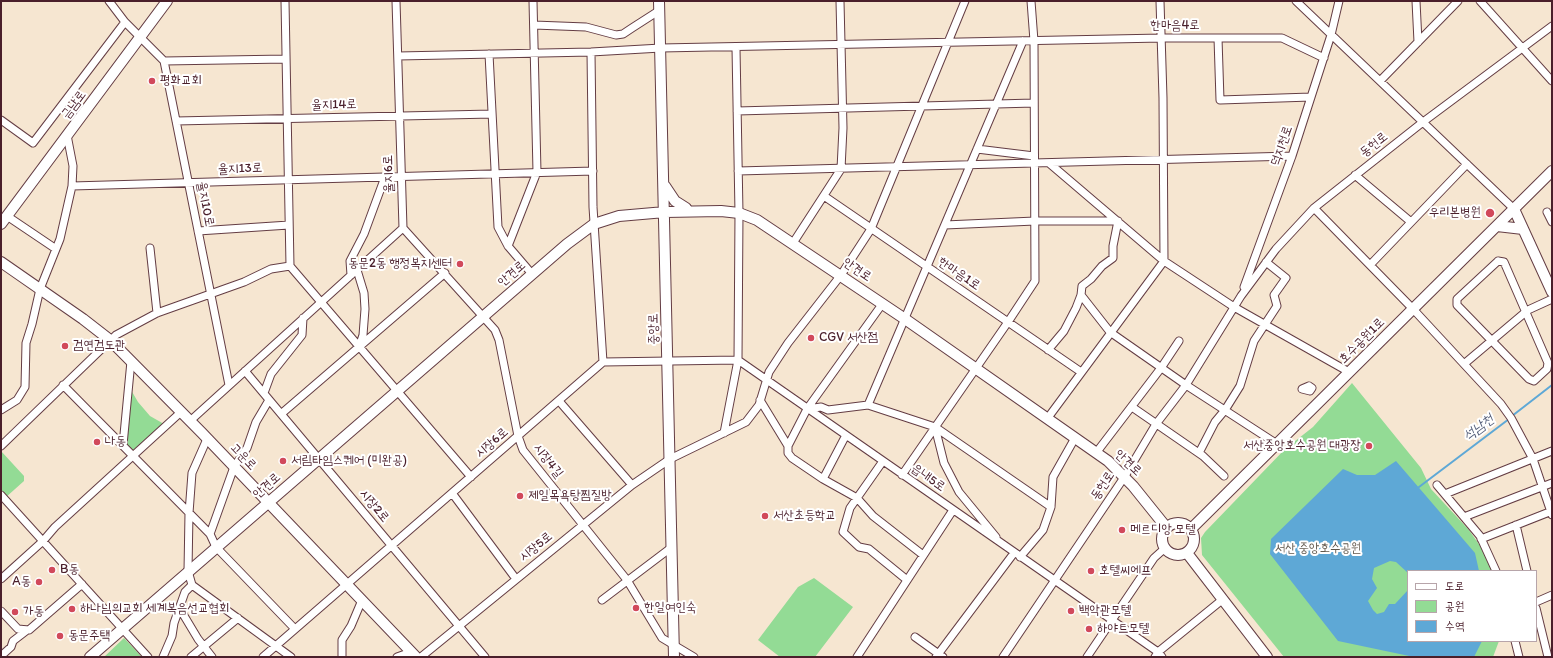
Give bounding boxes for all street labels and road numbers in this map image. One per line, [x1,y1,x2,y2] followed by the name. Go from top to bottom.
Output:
[1150,18,1200,34] street label: 한마음4로
[58,88,90,122] street label: 금남로
[311,97,357,113] street label: 율지14로
[1268,124,1296,168] street label: 덕지천로
[1357,129,1391,161] street label: 동헌로
[381,155,397,193] street label: 율지6로
[217,160,263,178] street label: 율지13로
[193,180,217,228] street label: 율지10로
[935,254,983,294] street label: 한마음1로
[840,255,874,285] street label: 안견로
[495,258,529,290] street label: 안견로
[646,313,662,345] street label: 중앙로
[1336,315,1388,367] street label: 호수공원1로
[472,425,512,461] street label: 시장6로
[226,440,260,474] street label: 고운로
[530,441,566,481] street label: 시장4길
[1111,447,1145,479] street label: 안견로
[908,461,948,495] street label: 읍내5로
[1088,469,1118,503] street label: 동헌로
[250,470,284,502] street label: 안견로
[356,486,392,526] street label: 시장2로
[516,529,556,565] street label: 시장5로

